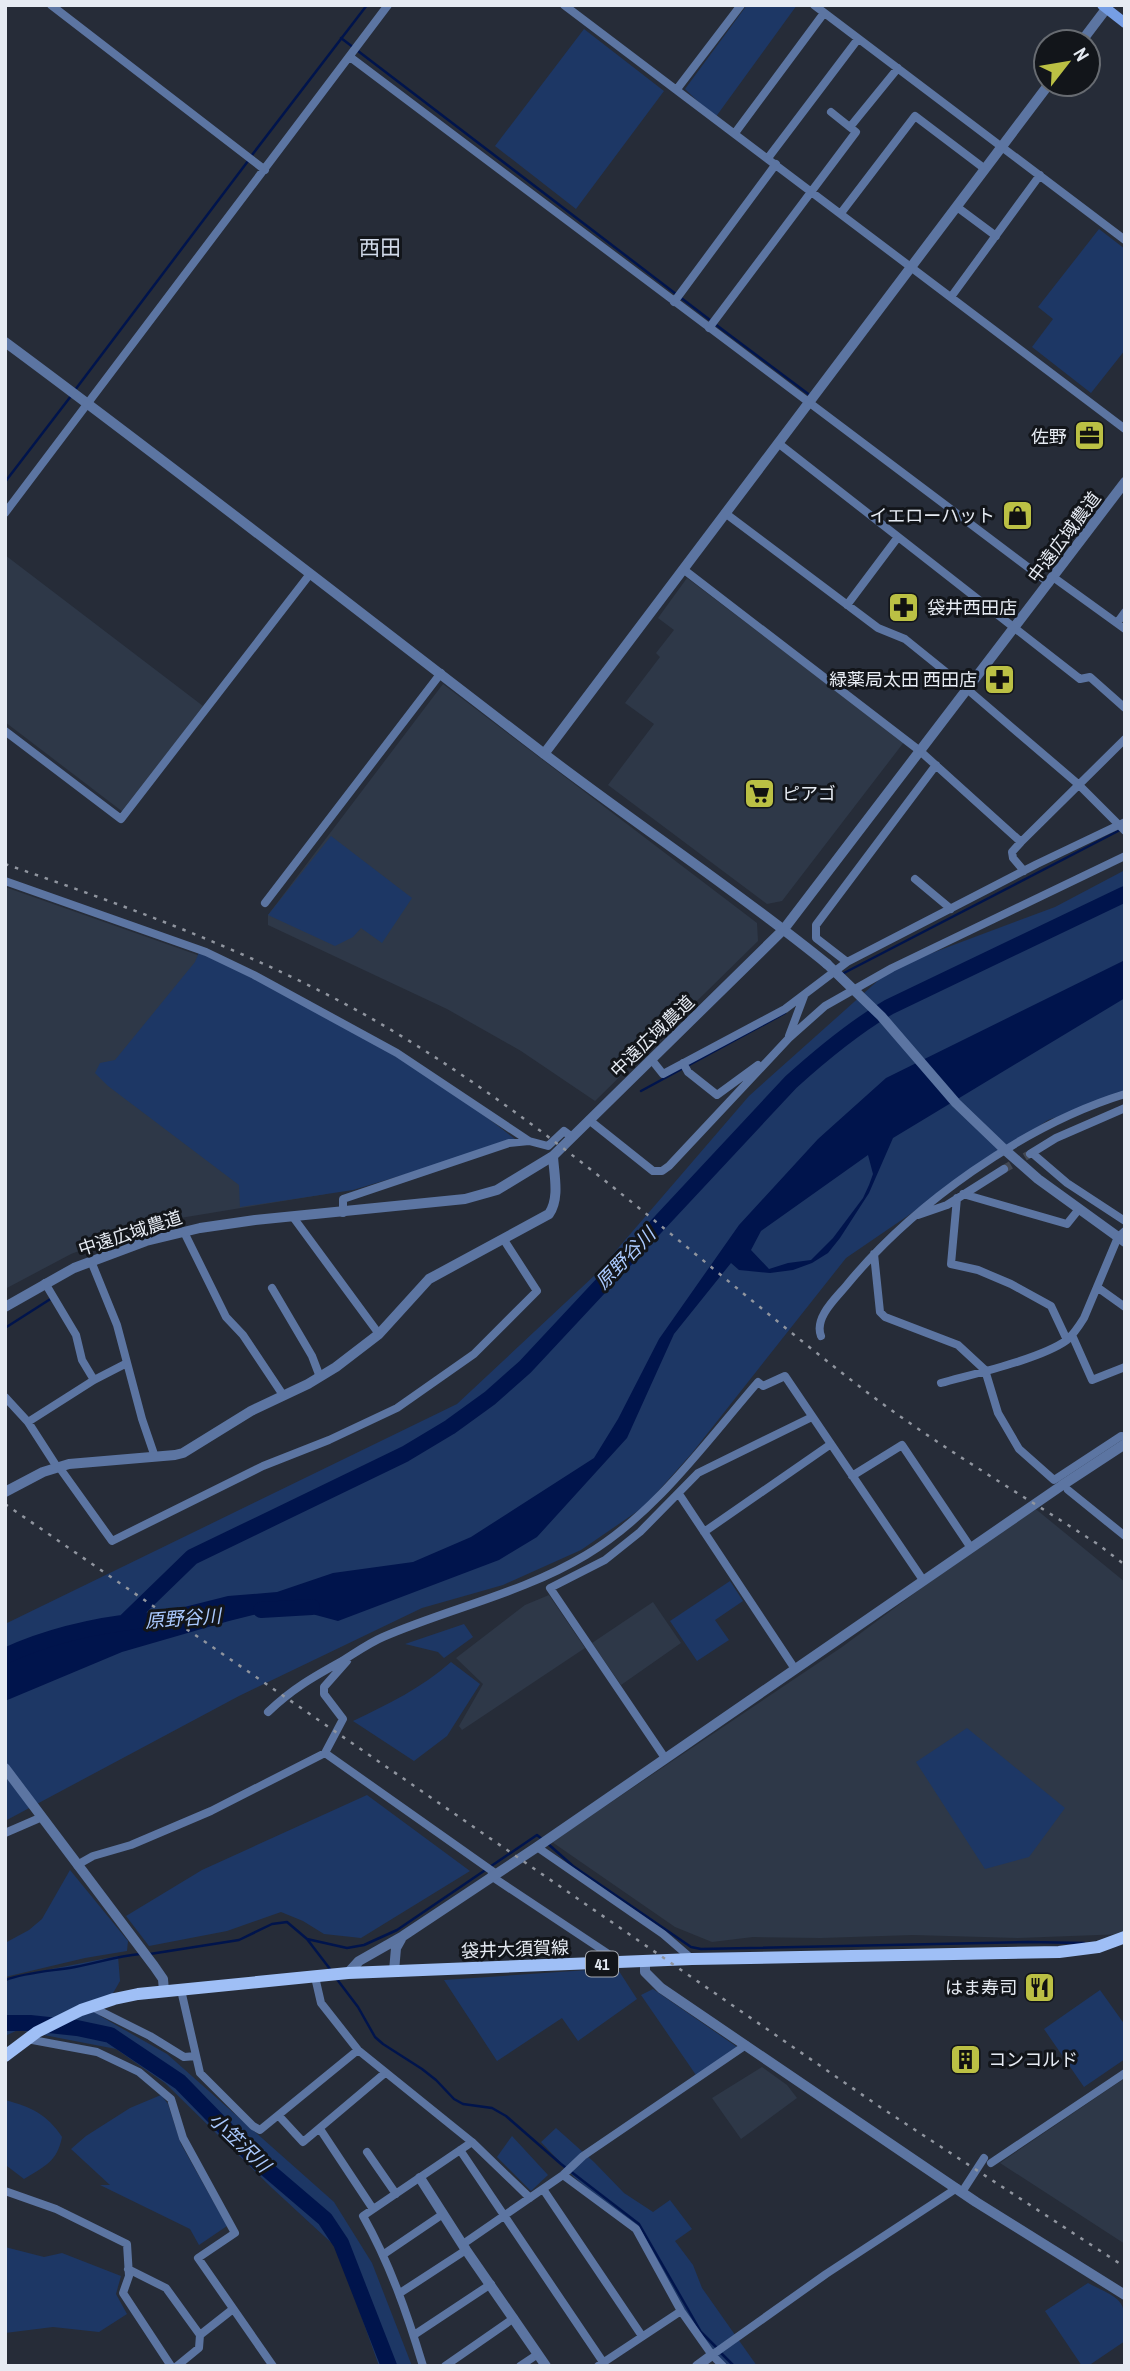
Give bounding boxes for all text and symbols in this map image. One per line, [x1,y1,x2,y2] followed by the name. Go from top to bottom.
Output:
[1032,28,1102,98] north arrow
[1068,43,1096,66] text: N
[359,233,401,262] district label: 西田
[1073,419,1107,453] office icon: 佐野
[1031,424,1067,449] place label: 佐野
[1022,486,1106,588] street label: 中遠広域農道
[1001,498,1035,532] shop icon: イエローハット
[870,503,995,528] place label: イエローハット
[887,590,921,624] pharmacy icon: 袋井西田店
[927,595,1017,620] place label: 袋井西田店
[983,662,1017,696] pharmacy icon: 緑薬局太田 西田店
[829,667,977,692] place label: 緑薬局太田 西田店
[742,776,776,810] supermarket icon: ピアゴ
[782,781,836,806] place label: ピアゴ
[604,989,700,1083] street label: 中遠広域農道
[75,1204,185,1262] street label: 中遠広域農道
[589,1220,662,1294] water label: 原野谷川
[144,1602,224,1634] water label: 原野谷川
[461,1935,569,1963] street label: 袋井大須賀線
[586,1952,618,1976] road number: 41
[1023,1970,1057,2004] restaurant icon: はま寿司
[945,1975,1017,2000] place label: はま寿司
[948,2042,982,2076] building icon: コンコルド
[988,2047,1078,2072] place label: コンコルド
[204,2106,278,2179] water label: 小笠沢川

